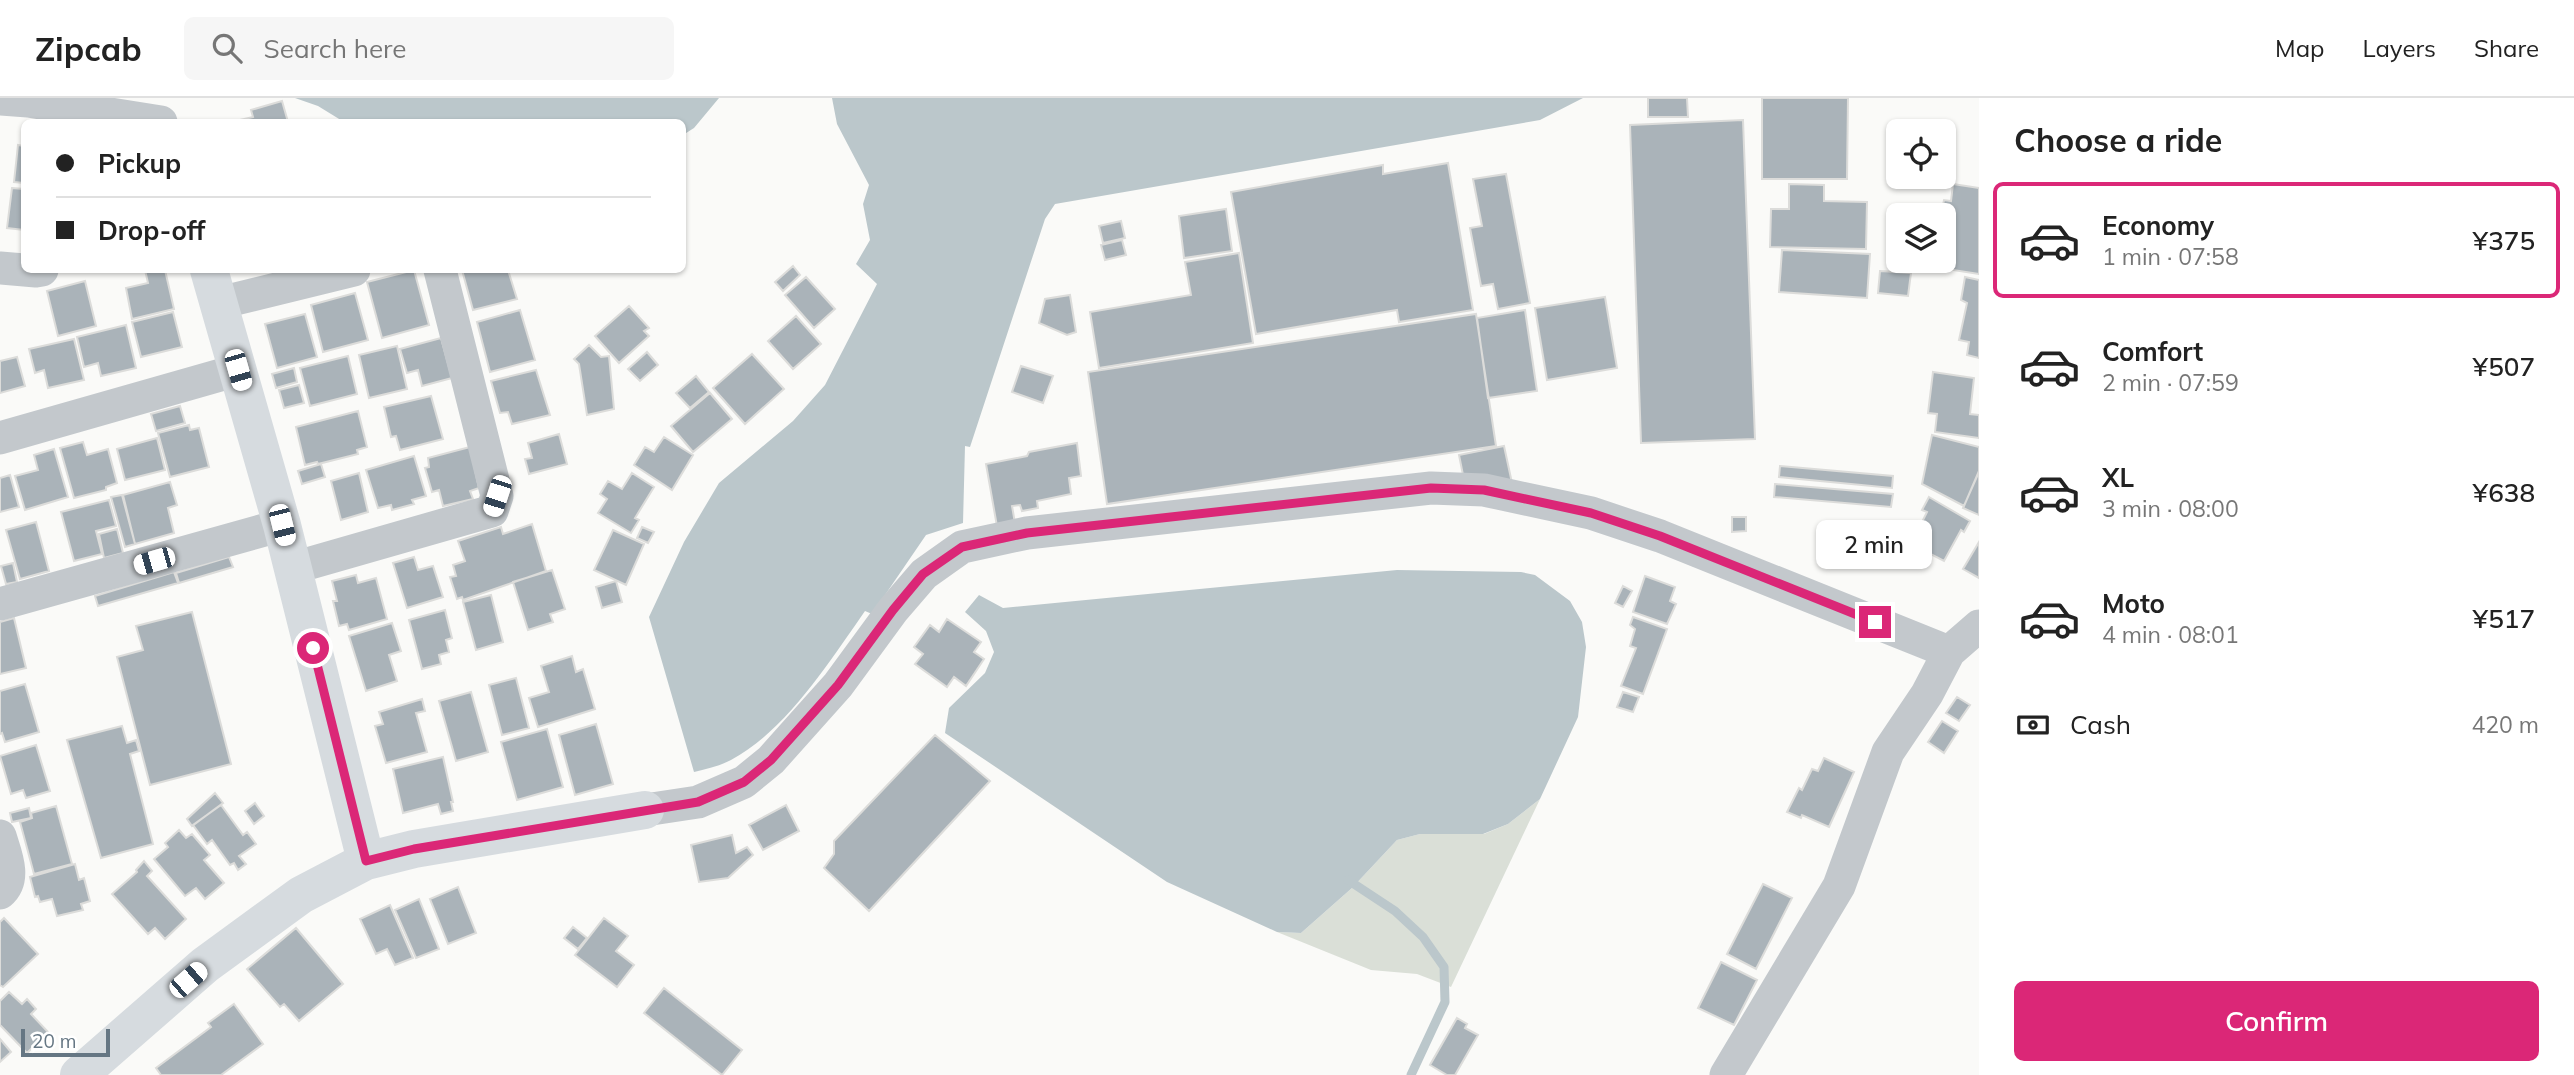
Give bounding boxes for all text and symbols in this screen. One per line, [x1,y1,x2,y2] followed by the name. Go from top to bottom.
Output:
[184,17,674,80] search box
[35,28,142,69] text: Zipcab
[208,29,246,67] icon: search
[264,32,407,65] text: Search here
[2275,33,2324,63] text: Map
[2362,33,2436,63] text: Layers
[2474,33,2539,63] text: Share
[1886,119,1956,273] map controls
[1886,119,1956,189] button: locate
[2014,120,2222,160] text: Choose a ride
[98,147,181,180] text: Pickup
[1886,203,1956,273] button: layers
[2018,209,2081,272] icon: car
[2102,209,2214,242] text: Economy
[98,214,205,247] text: Drop-off
[2473,224,2535,257] text: ¥375
[2102,242,2239,271] text: 1 min · 07:58
[2018,335,2081,398] icon: car
[2102,335,2203,368] text: Comfort
[223,347,254,393] car
[2473,350,2535,383] text: ¥507
[2102,368,2239,397] text: 2 min · 07:59
[2018,461,2081,524] icon: car
[2102,461,2134,494] text: XL
[481,473,514,519] car
[2473,476,2535,509] text: ¥638
[2102,494,2239,523] text: 3 min · 08:00
[267,502,298,548] car
[1817,520,1933,570] callout: 2 min
[1844,530,1904,559] text: 2 min
[131,545,178,577] car
[2018,587,2081,650] icon: car
[2102,587,2165,620] text: Moto
[2473,602,2535,635] text: ¥517
[1859,606,1891,638] route end
[2102,620,2239,649] text: 4 min · 08:01
[297,632,329,664] route start
[2014,706,2052,744] icon: cash
[2070,708,2131,741] text: Cash
[2471,710,2539,739] text: 420 m
[166,958,211,1002] car
[2014,981,2539,1061] button: Confirm
[21,1026,110,1058] scale bar
[32,1029,76,1053] text: 20 m

